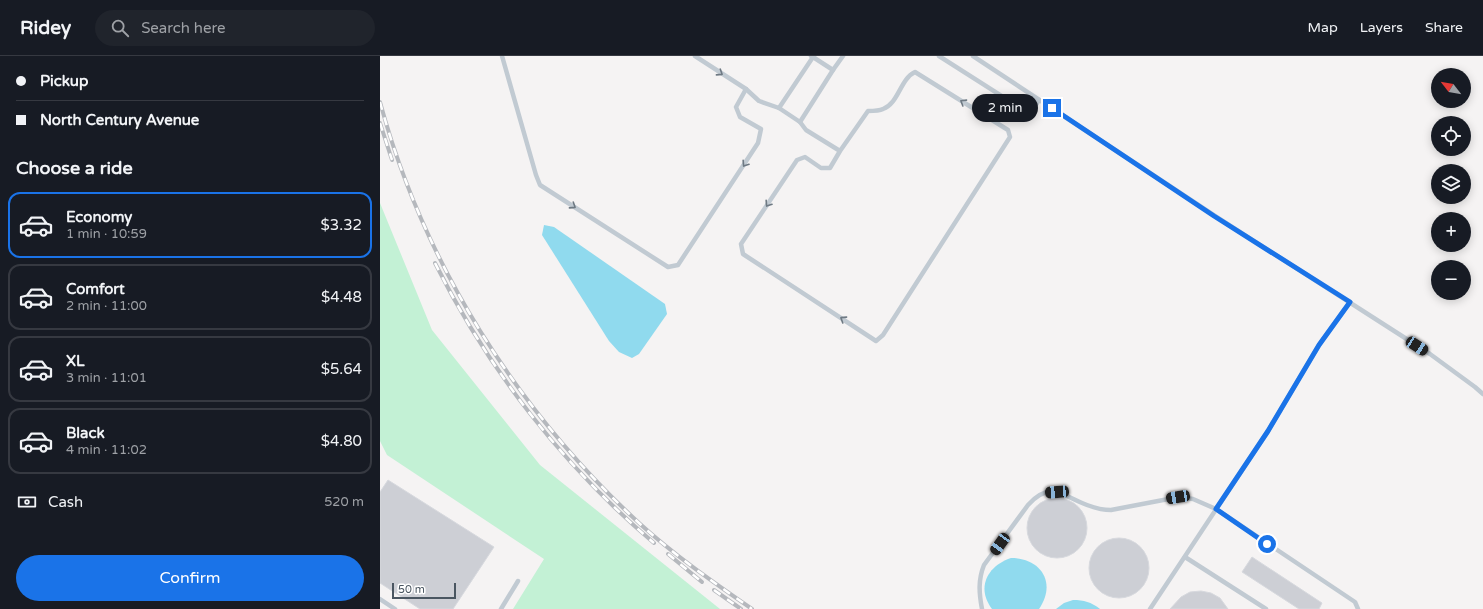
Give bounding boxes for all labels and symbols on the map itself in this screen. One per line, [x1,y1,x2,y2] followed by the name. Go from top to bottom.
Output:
[716,68,723,76] one-way arrow
[1431,68,1471,108] north arrow
[972,94,1038,122] callout: 2 min
[960,99,967,107] one-way arrow
[1043,99,1061,117] route end
[742,160,749,167] one-way arrow
[765,200,772,207] one-way arrow
[569,202,576,209] one-way arrow
[840,316,847,324] one-way arrow
[1404,334,1430,358] car
[1045,485,1069,499] car
[1165,489,1191,505] car
[988,531,1012,557] car
[1258,535,1276,553] route start
[392,581,456,600] scale bar

